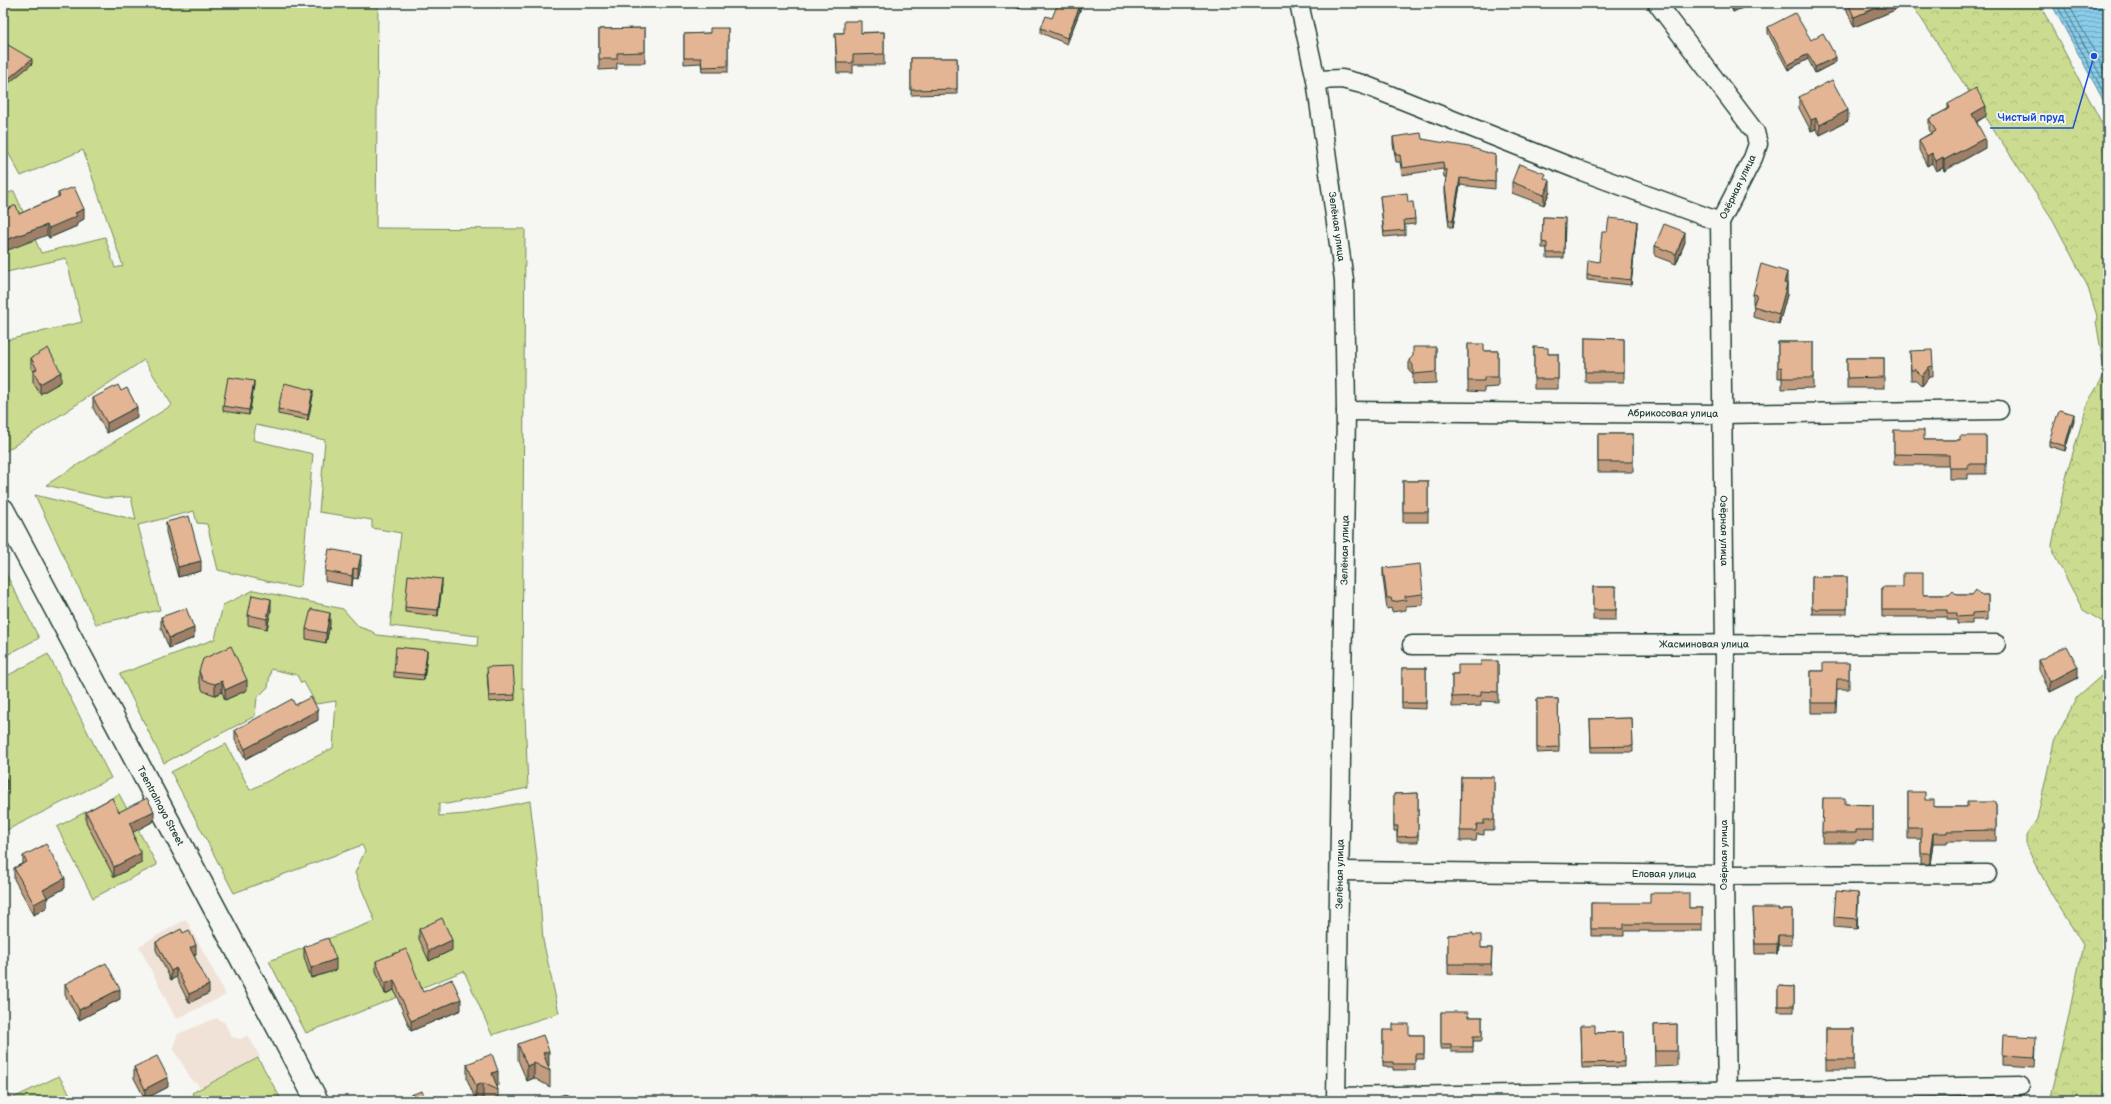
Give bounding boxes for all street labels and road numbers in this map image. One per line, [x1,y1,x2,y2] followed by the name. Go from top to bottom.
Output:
[1717,153,1759,221] street label: Озёрная улица
[1326,191,1347,262] street label: Зелёная улица
[1627,407,1718,420] street label: Абрикосовая улица
[1717,495,1730,566] street label: Озёрная улица
[1338,515,1352,585] street label: Зелёная улица
[1659,638,1749,651] street label: Жасминовая улица
[134,764,186,848] street label: Tsentralnaya Street
[1718,820,1730,890] street label: Озёрная улица
[1333,839,1347,909] street label: Зелёная улица
[1632,868,1696,881] street label: Еловая улица

